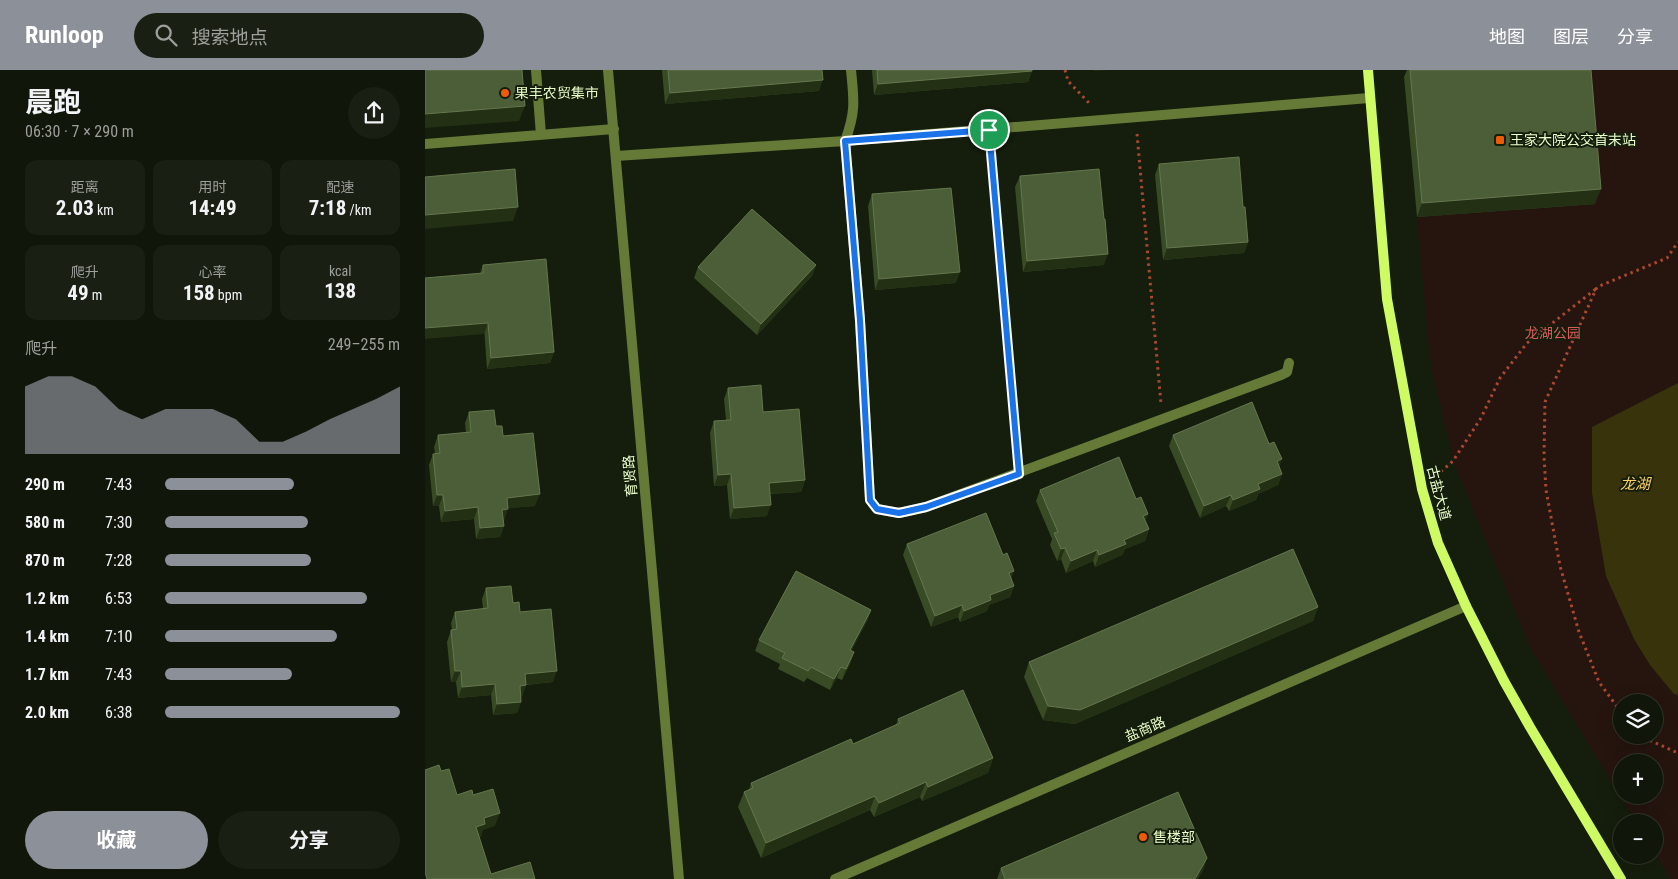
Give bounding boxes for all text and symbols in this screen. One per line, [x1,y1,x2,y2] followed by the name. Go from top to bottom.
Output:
[134,13,484,58] search box
[25,21,104,49] text: Runloop
[152,21,180,49] icon: search
[192,26,268,49] text: 搜索地点
[1489,26,1525,47] text: 地图
[1553,26,1589,47] text: 图层
[1617,26,1653,47] text: 分享
[515,85,599,101] place label: 果丰农贸集市
[25,86,81,119] text: 晨跑
[348,87,400,139] button: share
[499,87,511,99] marker: 果丰农贸集市
[968,109,1010,151] pin
[975,116,1003,144] icon: arrive
[25,122,134,141] text: 06:30 · 7 × 290 m
[1510,132,1636,148] place label: 王家大院公交首末站
[1494,134,1506,146] marker: 王家大院公交首末站
[71,179,99,195] text: 距离
[198,179,226,195] text: 用时
[326,179,354,195] text: 配速
[56,196,94,220] text: 2.03
[188,196,237,220] text: 14:49
[309,196,346,220] text: 7:18
[94,202,114,218] text: km
[346,202,372,218] text: /km
[329,263,351,279] text: kcal
[71,264,99,280] text: 爬升
[198,264,226,280] text: 心率
[324,279,356,303] text: 138
[67,281,89,305] text: 49
[183,281,215,305] text: 158
[89,287,102,303] text: m
[215,287,242,303] text: bpm
[1525,325,1581,341] park label: 龙湖公园
[328,335,400,354] text: 249–255 m
[25,339,57,358] text: 爬升
[620,454,640,498] street label: 育贤路
[1424,464,1454,522] street label: 古盐大道
[25,475,65,494] text: 290 m
[105,475,132,494] text: 7:43
[1620,475,1652,493] water label: 龙湖
[25,513,65,532] text: 580 m
[105,513,132,532] text: 7:30
[25,551,65,570] text: 870 m
[105,551,132,570] text: 7:28
[25,589,69,608] text: 1.2 km
[105,589,132,608] text: 6:53
[25,627,69,646] text: 1.4 km
[105,627,132,646] text: 7:10
[25,665,69,684] text: 1.7 km
[105,665,132,684] text: 7:43
[1613,694,1663,864] map controls
[1613,694,1663,744] button: layers
[25,703,69,722] text: 2.0 km
[105,703,132,722] text: 6:38
[1123,713,1167,745] street label: 盐商路
[1613,754,1663,804] button: +
[25,811,208,869] button: 收藏
[218,811,400,869] button: 分享
[1613,814,1663,864] button: −
[1153,829,1195,845] place label: 售楼部
[1137,831,1149,843] marker: 售楼部

